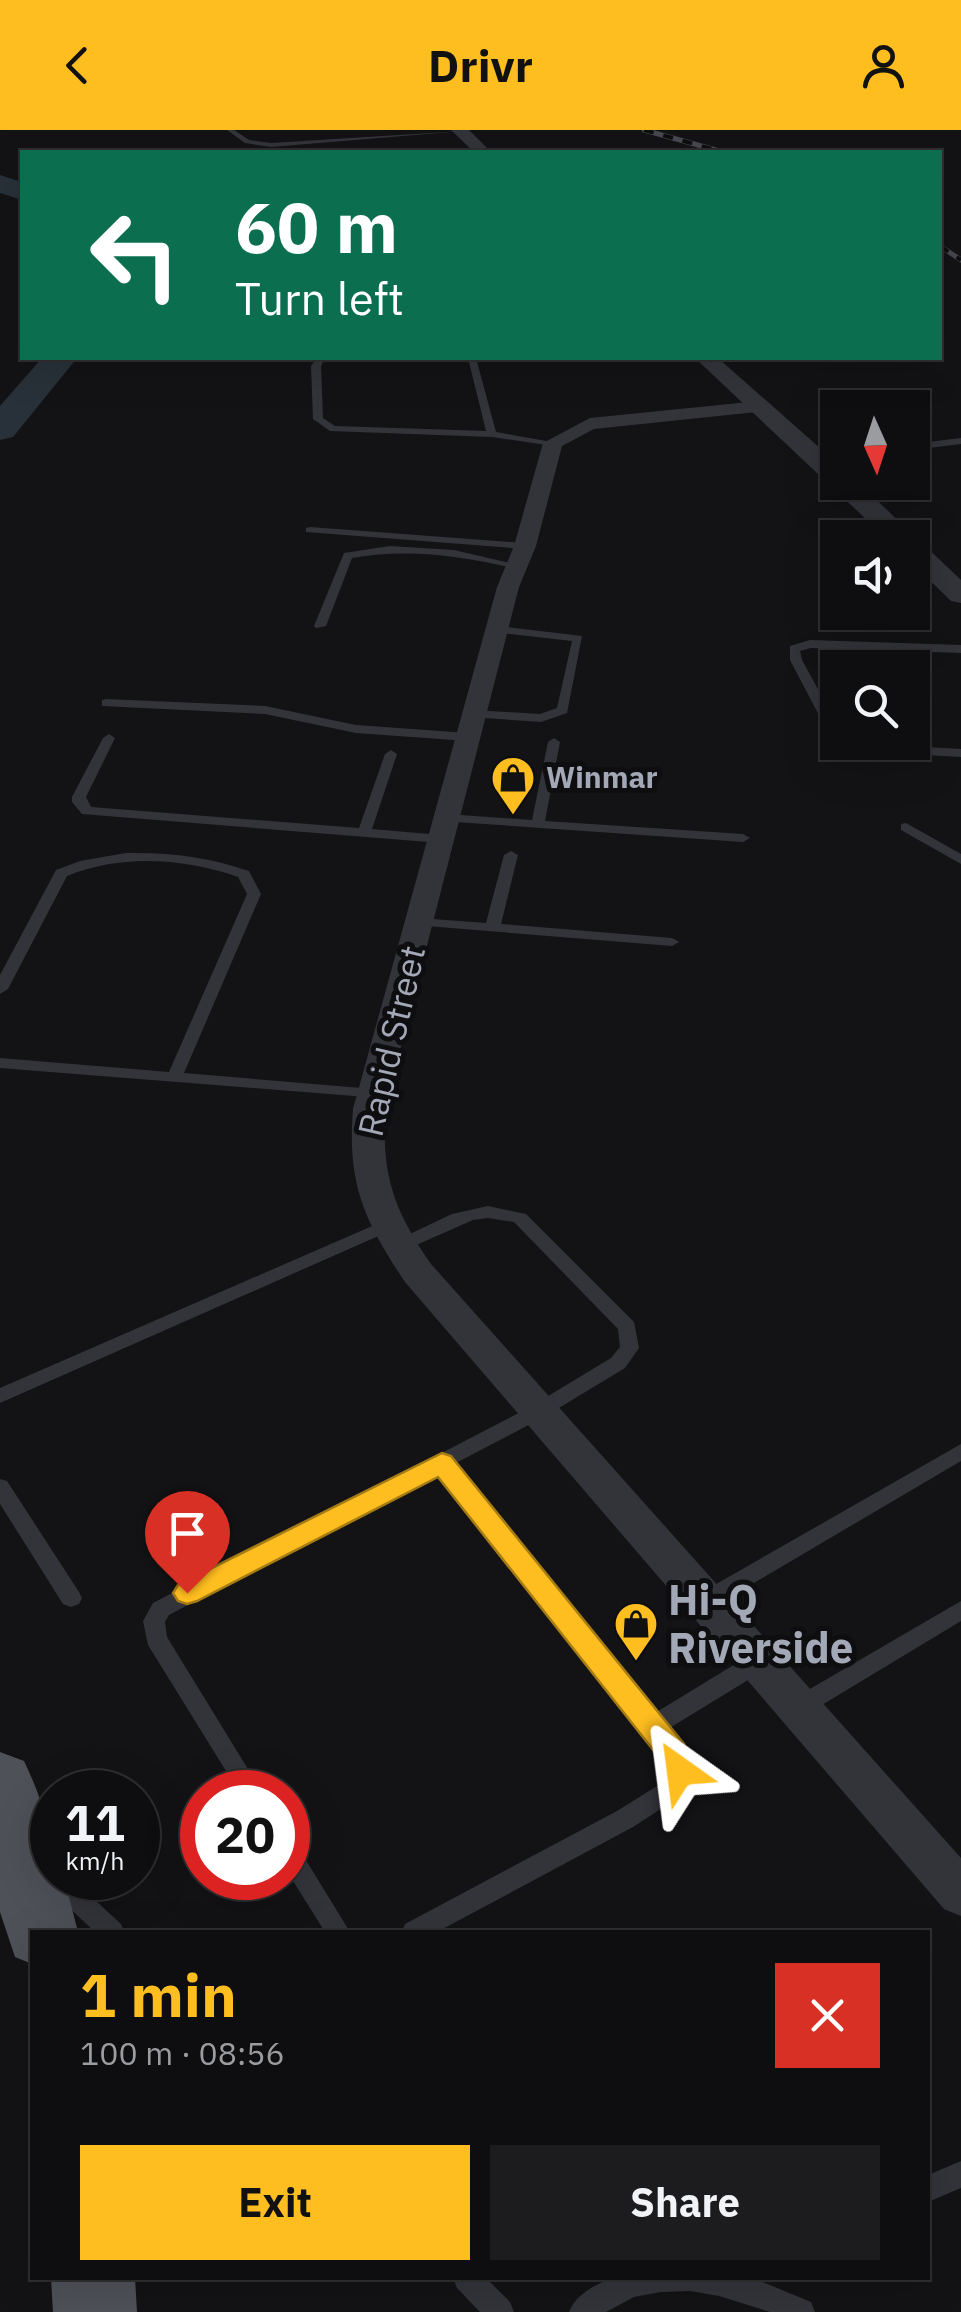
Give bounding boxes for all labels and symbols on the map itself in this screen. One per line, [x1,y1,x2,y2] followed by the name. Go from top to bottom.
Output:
[820,390,930,500] north arrow
[490,755,536,816] shop icon: Winmar
[546,757,658,796] place label: Winmar
[347,941,435,1141] street label: Rapid Street
[145,1491,230,1594] pin
[668,1572,853,1675] place label: Hi-Q Riverside
[613,1601,659,1662] shop icon: Hi-Q Riverside
[628,1719,732,1823] position arrow
[180,1770,310,1900] speed limit sign: 20

